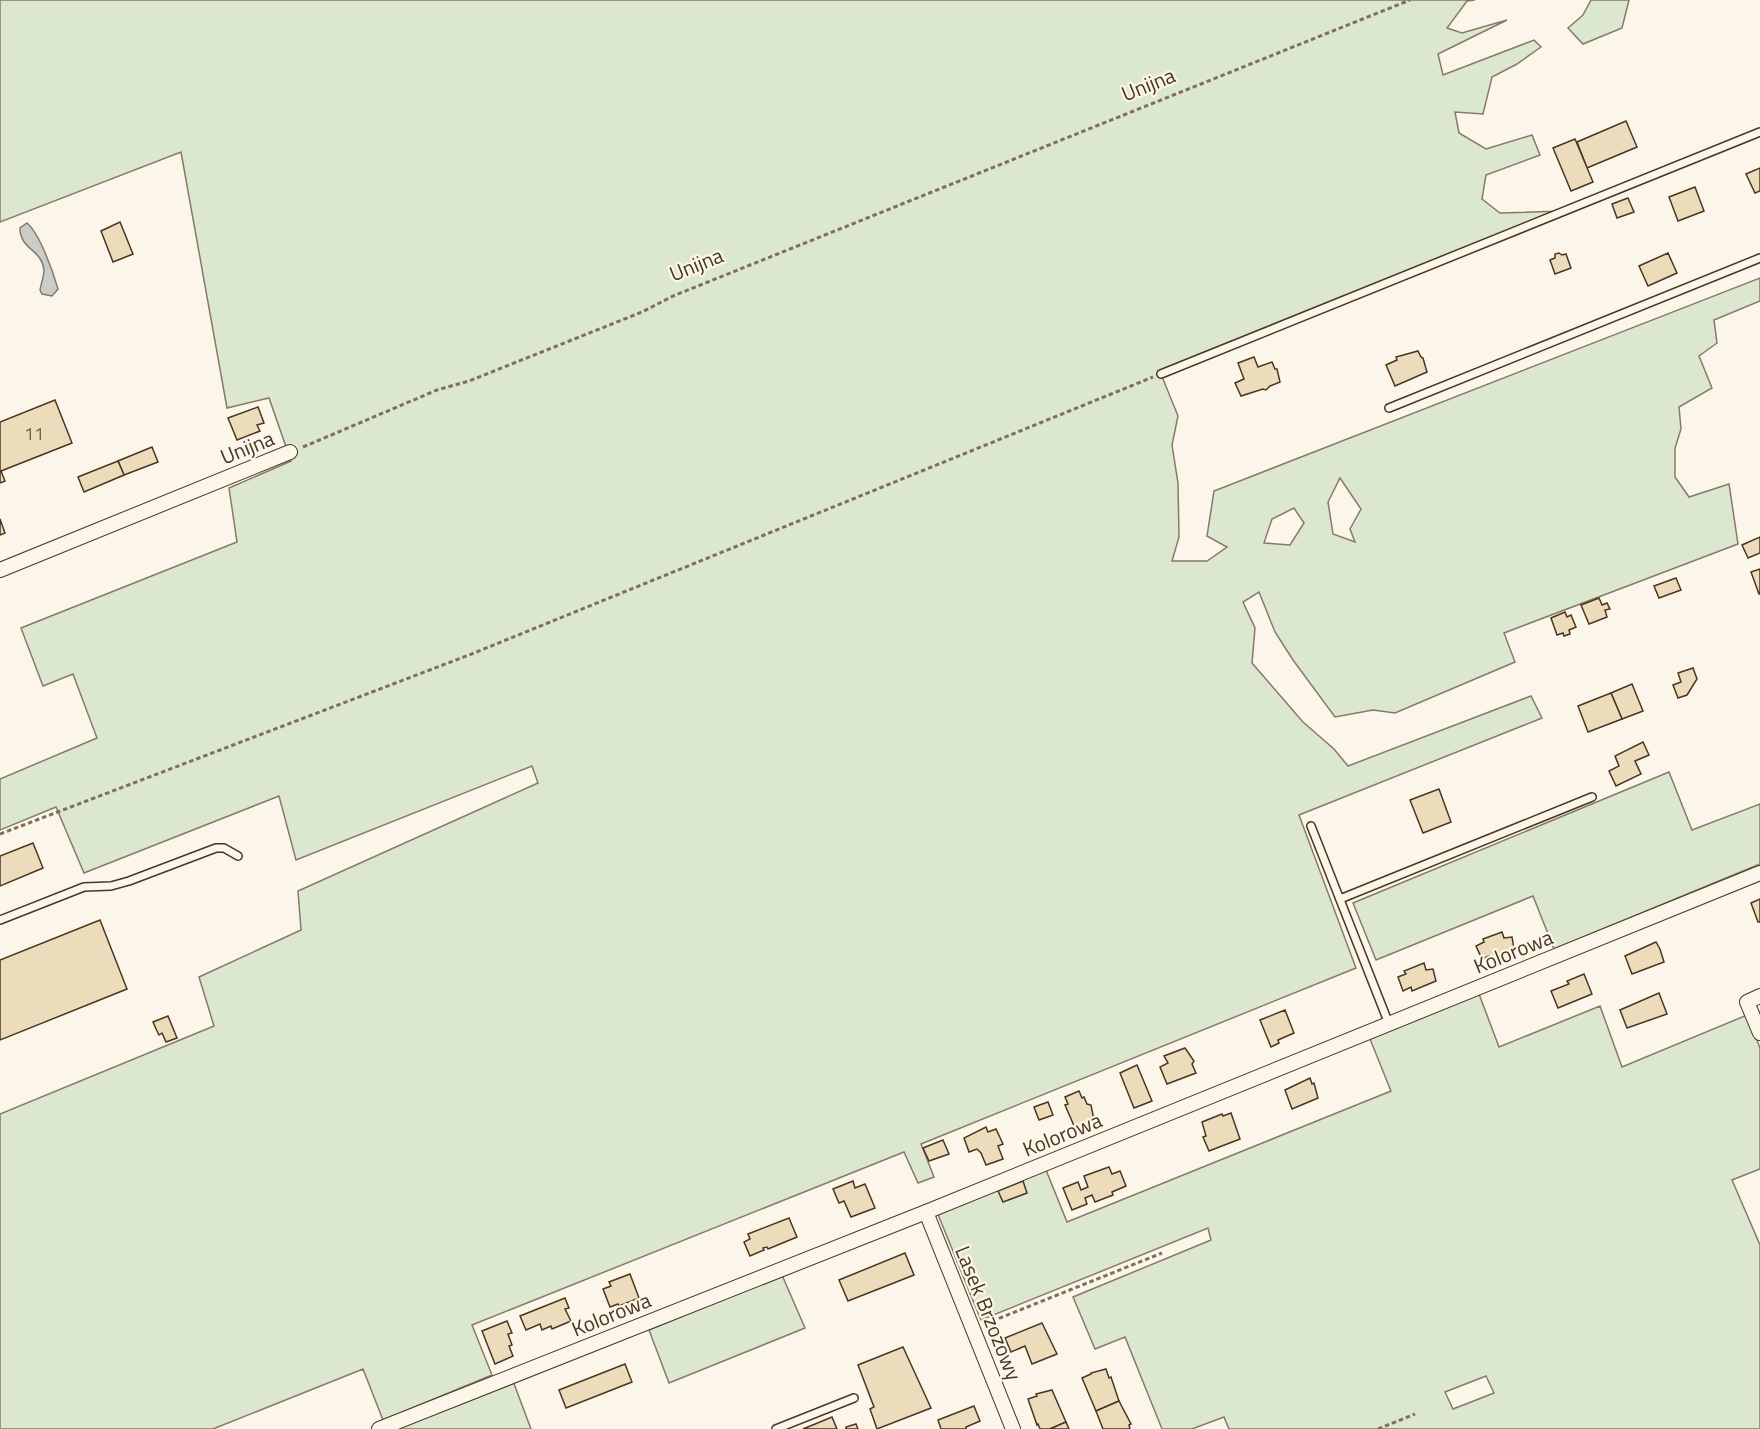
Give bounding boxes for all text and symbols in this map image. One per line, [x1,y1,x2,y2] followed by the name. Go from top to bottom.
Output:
[1116,59,1180,109] street label: Unijna
[664,239,728,289] street label: Unijna
[24,420,44,447] house number: 11
[215,422,279,472] street label: Unijna
[1468,920,1558,981] street label: Kolorowa
[1017,1103,1107,1164] street label: Kolorowa
[947,1241,1031,1385] street label: Lasek Brzozowy
[566,1283,656,1344] street label: Kolorowa

